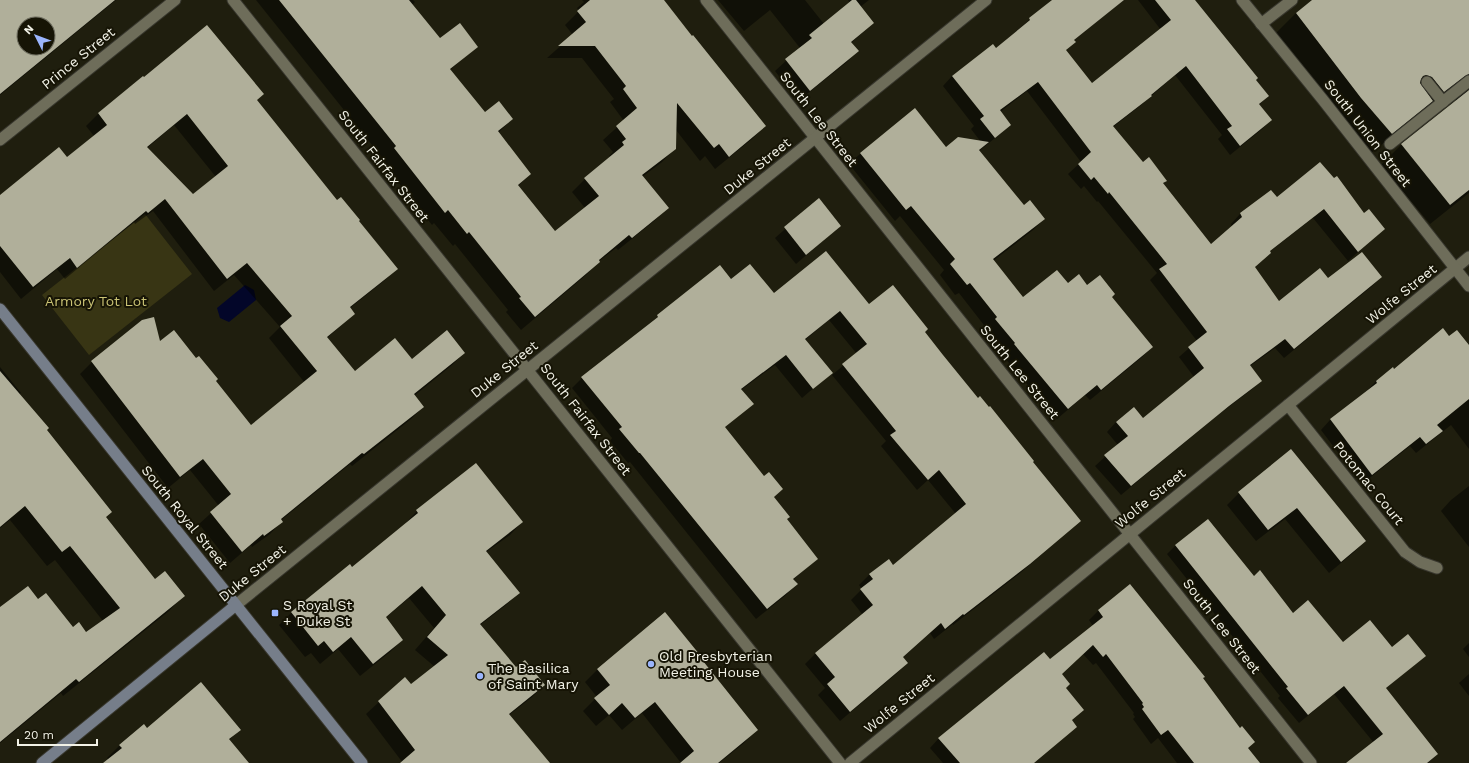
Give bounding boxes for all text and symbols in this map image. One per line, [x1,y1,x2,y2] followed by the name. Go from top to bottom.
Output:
[16,16,56,56] north arrow
[21,22,36,37] text: N
[38,24,118,92] street label: Prince Street
[777,68,861,170] street label: South Lee Street
[1321,76,1415,190] street label: South Union Street
[335,107,433,225] street label: South Fairfax Street
[720,134,794,198] street label: Duke Street
[1363,261,1440,327] street label: Wolfe Street
[45,293,147,309] park label: Armory Tot Lot
[977,322,1063,422] street label: South Lee Street
[467,337,541,401] street label: Duke Street
[537,360,635,478] street label: South Fairfax Street
[1330,438,1408,528] street label: Potomac Court
[138,462,232,572] street label: South Royal Street
[1112,465,1189,531] street label: Wolfe Street
[215,541,289,605] street label: Duke Street
[1180,575,1264,677] street label: South Lee Street
[283,597,353,629] place label: S Royal St + Duke St
[270,608,280,618] marker: S Royal St + Duke St
[659,648,773,680] place label: Old Presbyterian Meeting House
[646,659,656,669] marker: Old Presbyterian Meeting House
[488,660,579,692] place label: The Basilica of Saint Mary
[861,670,938,736] street label: Wolfe Street
[475,671,485,681] marker: The Basilica of Saint Mary
[18,721,97,747] scale bar
[24,728,54,742] text: 20 m

